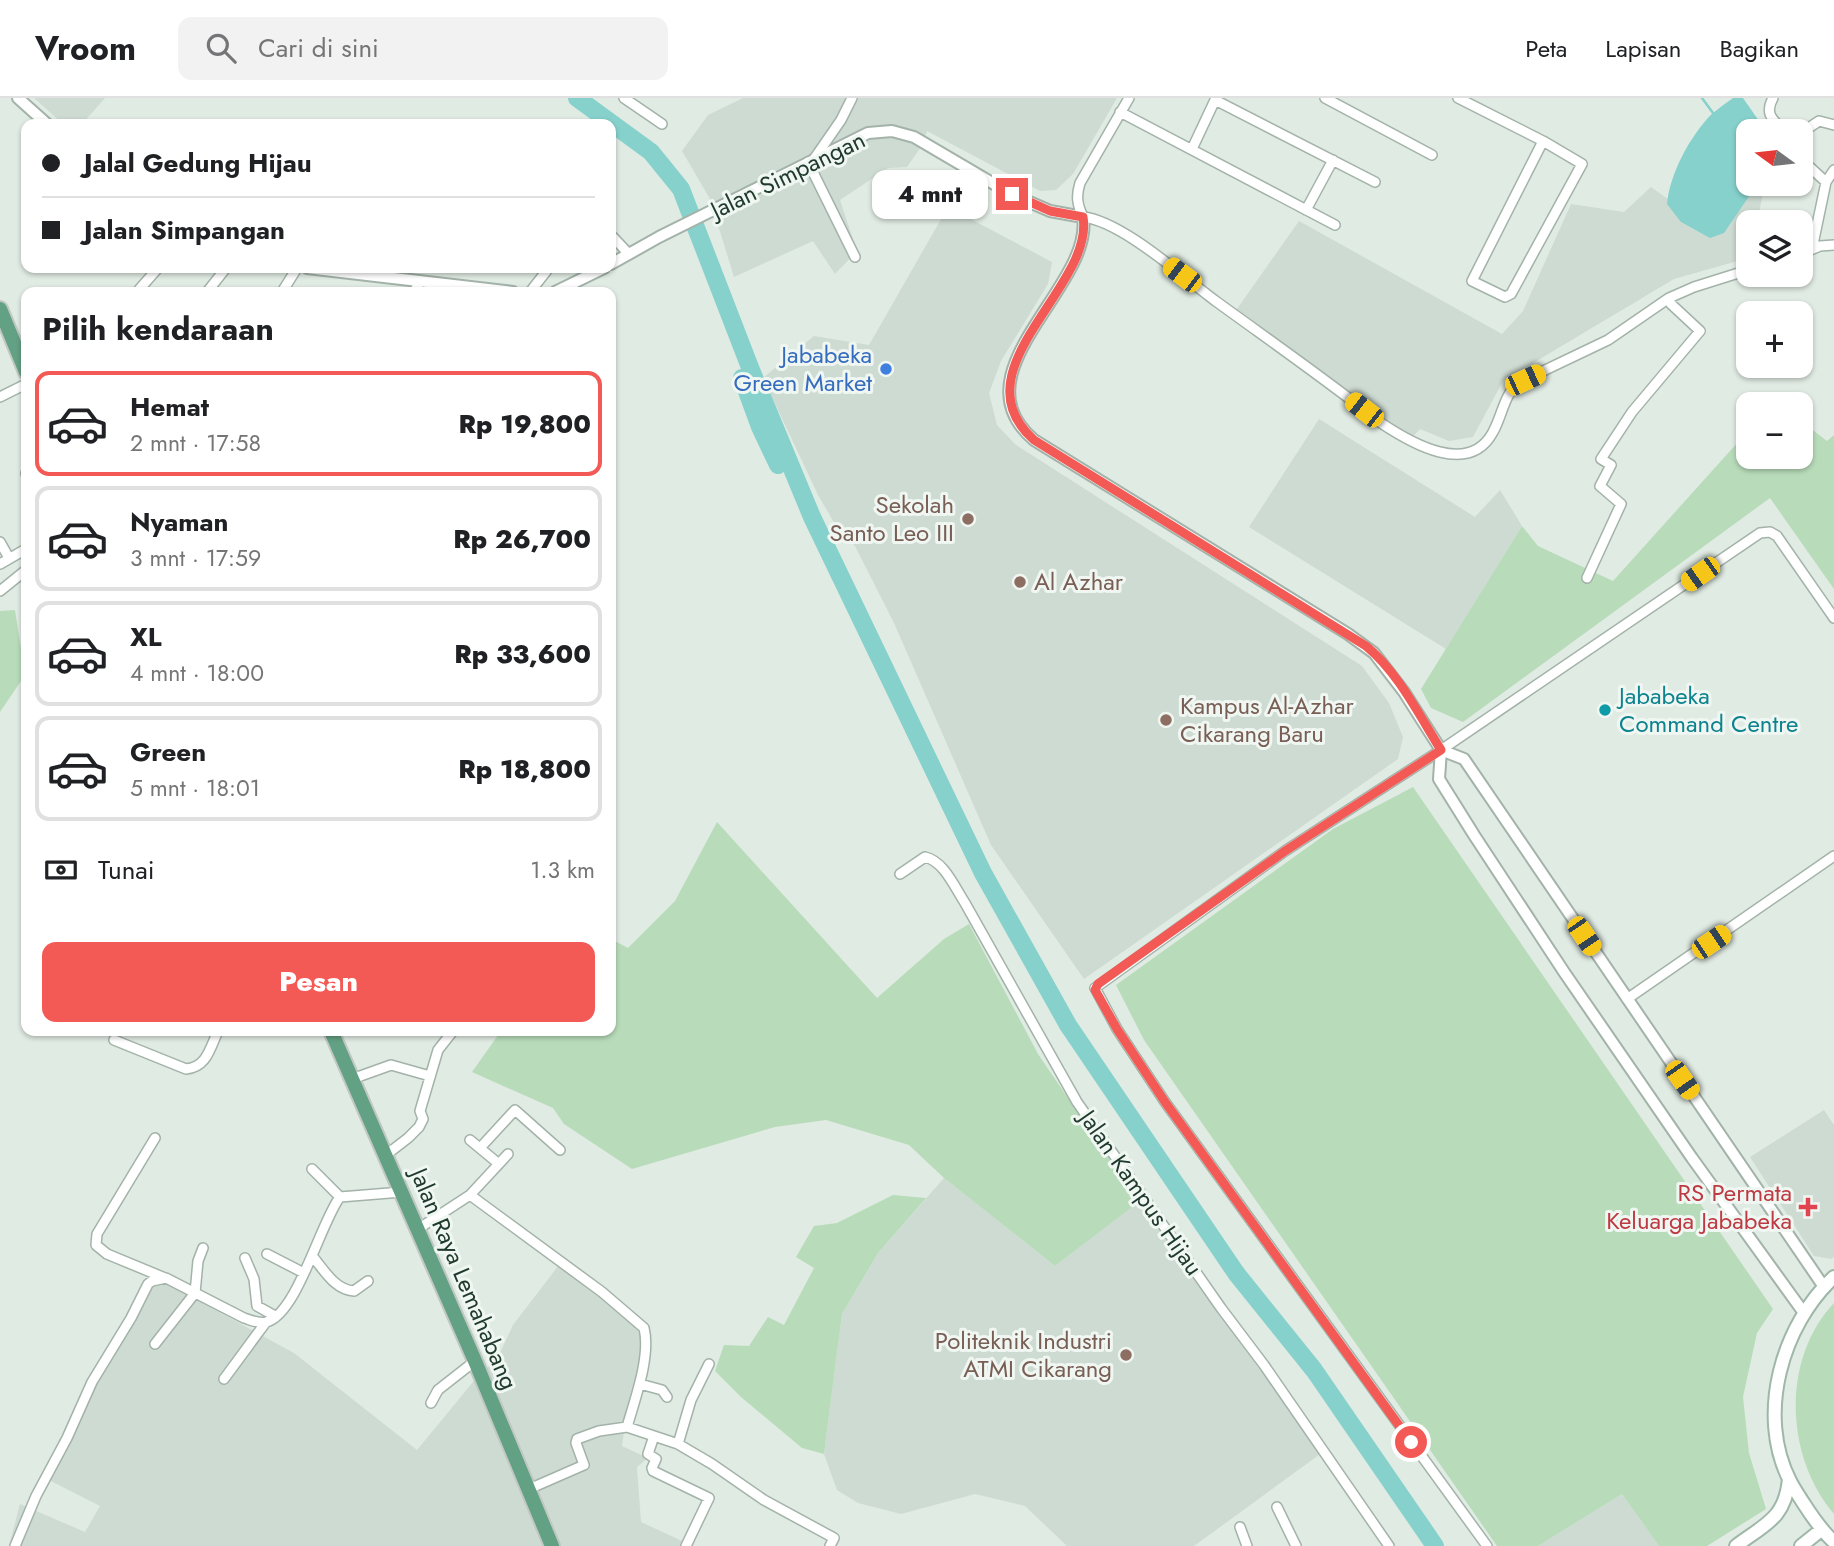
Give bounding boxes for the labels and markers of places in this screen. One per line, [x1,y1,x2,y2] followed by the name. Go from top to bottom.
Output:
[733,337,872,400] place label: Jababeka Green Market
[878,361,894,377] marker: Jababeka Green Market
[830,487,954,550] place label: Sekolah Santo Leo III
[960,511,976,527] marker: Sekolah Santo Leo III
[1034,564,1124,599] place label: Al Azhar
[1012,574,1028,590] marker: Al Azhar
[1616,678,1798,741] place label: Jababeka Command Centre
[1180,688,1355,751] place label: Kampus Al-Azhar Cikarang Baru
[1597,702,1613,718] marker: Jababeka Command Centre
[1158,712,1174,728] marker: Kampus Al-Azhar Cikarang Baru
[1606,1175,1792,1238] place label: RS Permata Keluarga Jababeka
[1798,1197,1818,1217] marker: RS Permata Keluarga Jababeka
[935,1323,1112,1386] place label: Politeknik Industri ATMI Cikarang
[1118,1347,1134,1363] marker: Politeknik Industri ATMI Cikarang

